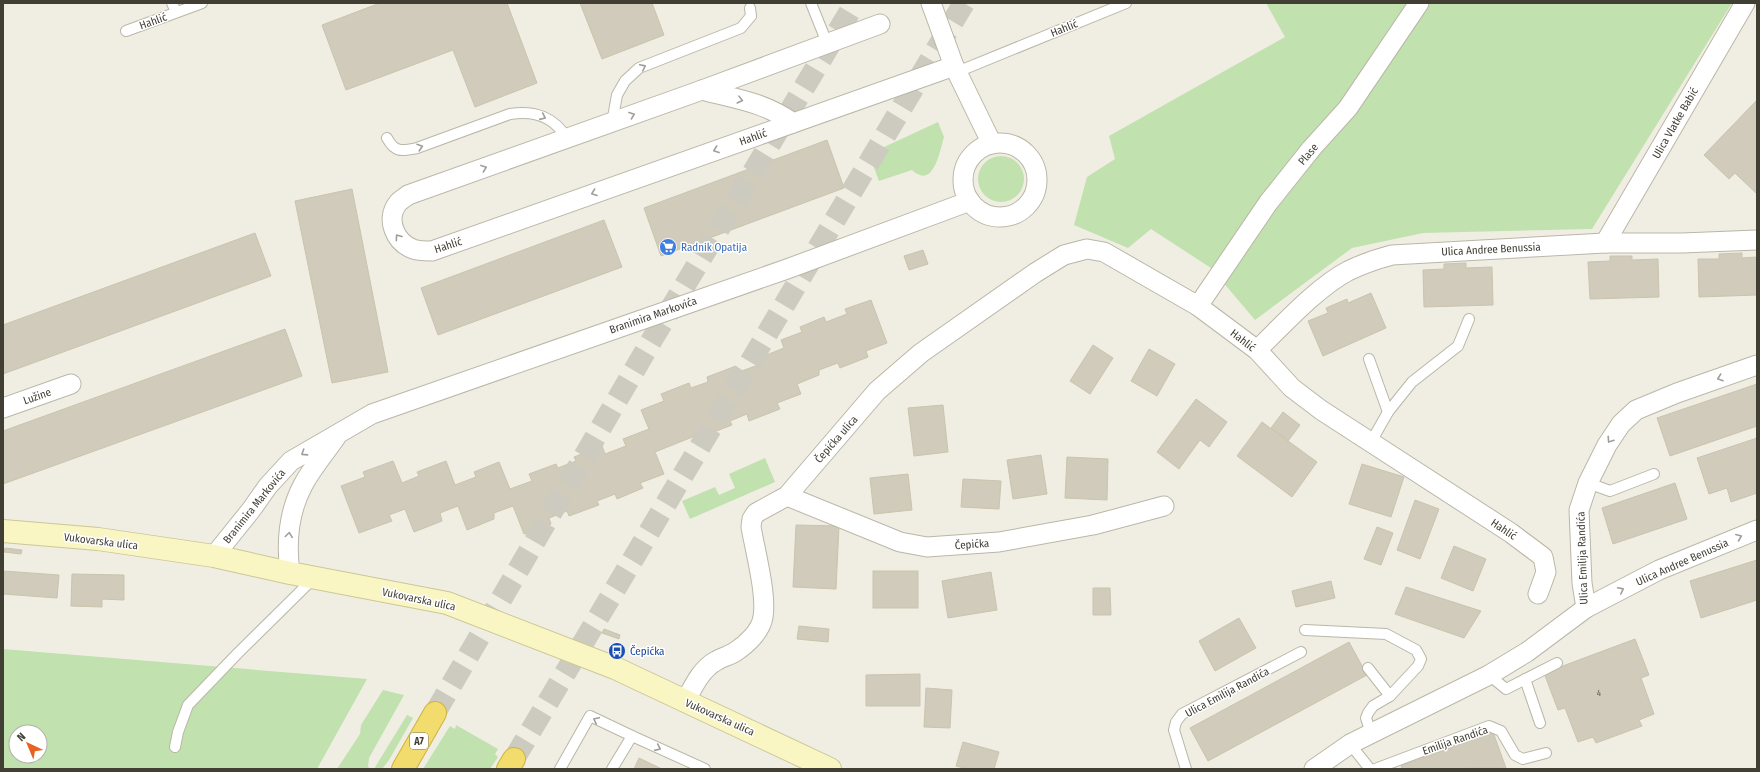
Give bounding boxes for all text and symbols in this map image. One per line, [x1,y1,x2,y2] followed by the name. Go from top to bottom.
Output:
[138,10,169,32] street label: Hahlić
[1049,17,1080,40] street label: Hahlić
[638,64,646,72] one-way arrow
[1650,85,1701,161] street label: Ulica Vlatke Babić
[737,95,743,103] one-way arrow
[539,112,546,120] one-way arrow
[629,112,636,120] one-way arrow
[738,126,769,148] street label: Hahlić
[1296,141,1321,168] street label: Plase
[416,143,423,152] one-way arrow
[713,145,720,154] one-way arrow
[480,165,487,173] one-way arrow
[590,189,597,197] one-way arrow
[396,234,403,241] one-way arrow
[433,235,464,256] street label: Hahlić
[658,237,678,257] supermarket icon: Radnik Opatija
[1441,240,1541,259] street label: Ulica Andree Benussia
[681,241,747,254] place label: Radnik Opatija
[608,294,699,337] street label: Branimira Markovića
[1228,327,1258,354] street label: Hahlić
[1717,373,1724,382] one-way arrow
[21,386,53,407] street label: Lužine
[812,412,860,466] street label: Čepićka ulica
[1607,436,1615,443] one-way arrow
[301,448,308,455] one-way arrow
[220,467,288,546] street label: Branimira Markovića
[1574,511,1591,605] street label: Ulica Emilija Randića
[1488,516,1519,543] street label: Hahlić
[63,530,139,553] street label: Vukovarska ulica
[284,532,293,538] one-way arrow
[1736,534,1743,542] one-way arrow
[954,536,990,552] street label: Čepićka
[1634,536,1730,589] street label: Ulica Andree Benussia
[381,585,457,614] street label: Vukovarska ulica
[1616,587,1624,595] one-way arrow
[607,641,627,661] bus stop icon: Čepićka
[630,644,665,658] place label: Čepićka
[1183,665,1271,720] street label: Ulica Emilija Randića
[1597,688,1602,698] house number: 4
[683,696,757,739] street label: Vukovarska ulica
[593,717,601,725] one-way arrow
[1421,723,1490,758] street label: Emilija Randića
[8,724,48,764] north arrow
[15,730,28,744] text: N
[410,733,428,749] road number: A7
[654,743,661,751] one-way arrow

